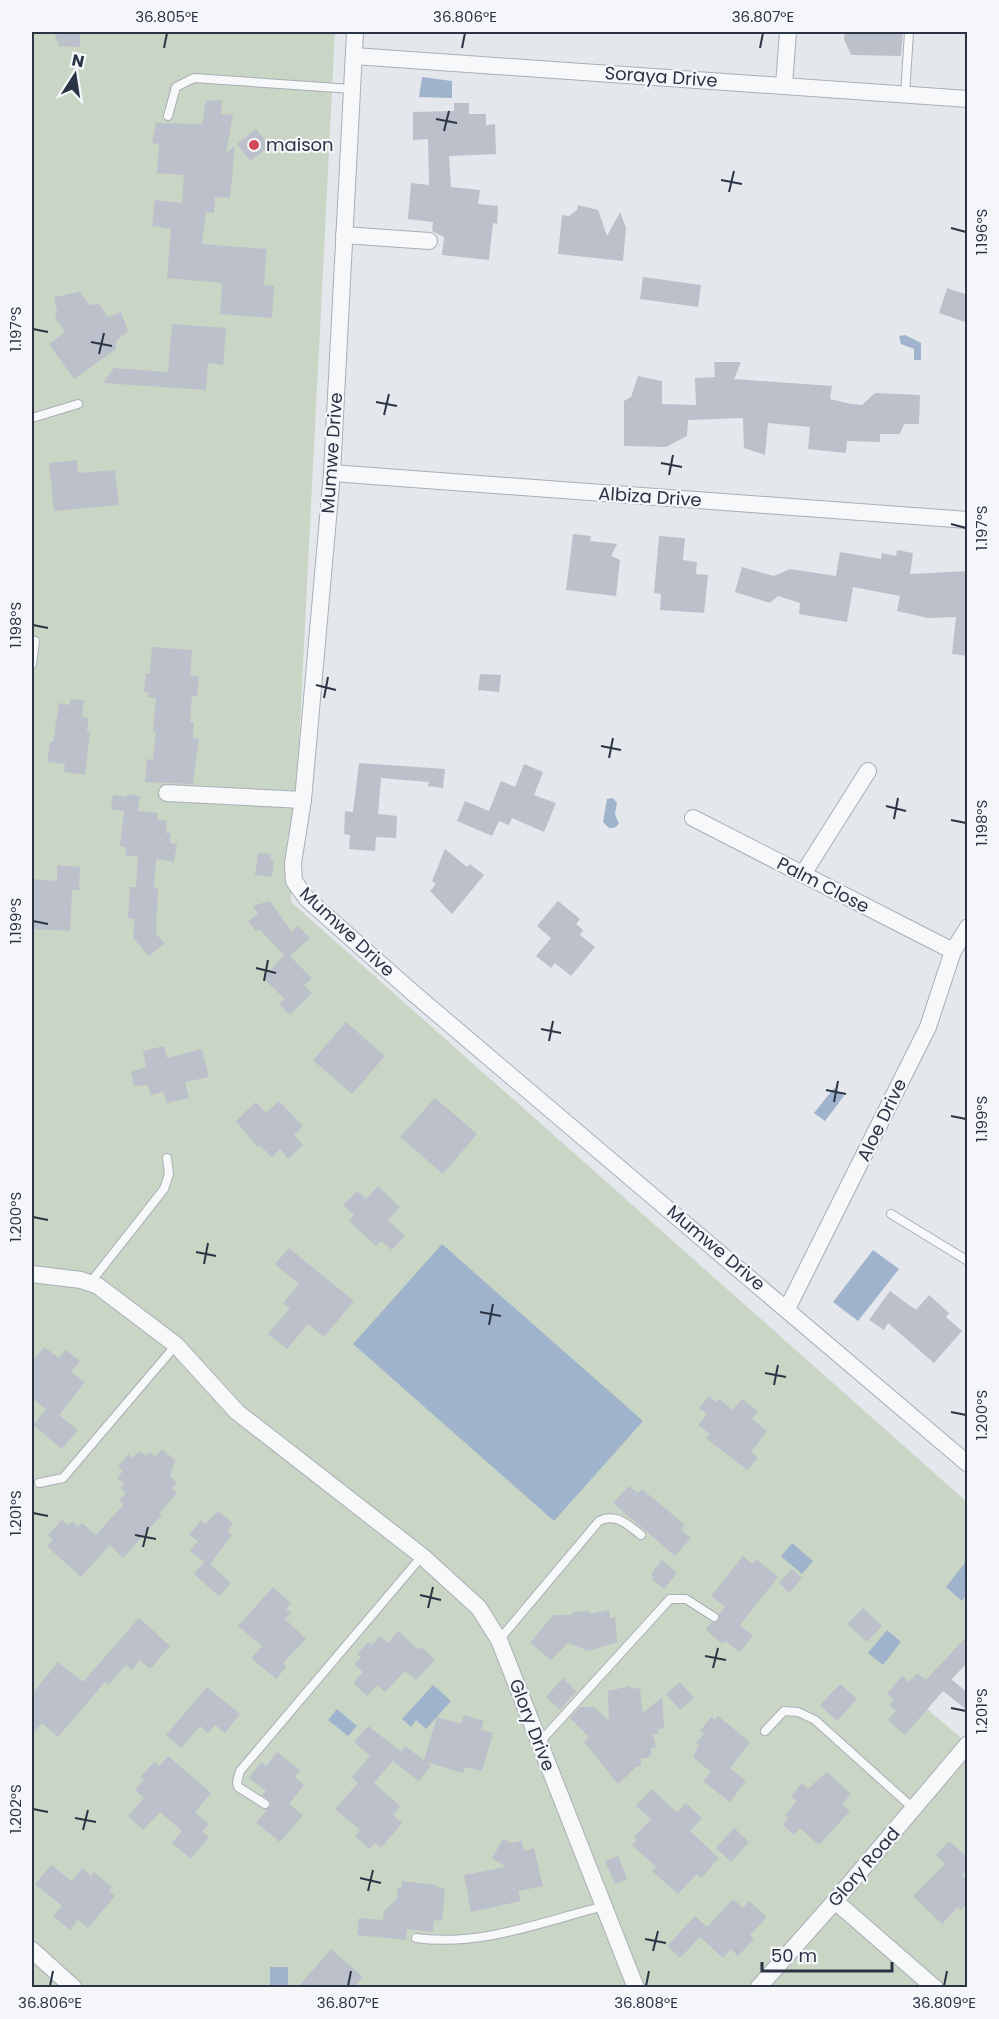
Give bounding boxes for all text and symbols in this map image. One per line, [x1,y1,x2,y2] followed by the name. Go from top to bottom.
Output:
[135,6,199,27] text: 36.805°E
[433,6,497,27] text: 36.806°E
[732,6,794,27] text: 36.807°E
[45,45,105,105] north arrow
[70,48,86,73] text: N
[604,60,718,93] street label: Soraya Drive
[266,132,334,157] place label: maison
[247,138,261,152] marker: maison
[971,209,992,255] text: 1.196°S
[5,306,26,352] text: 1.197°S
[315,392,348,514] street label: Mumwe Drive
[598,480,703,513] street label: Albiza Drive
[971,505,992,551] text: 1.197°S
[5,602,26,648] text: 1.198°S
[971,800,992,846] text: 1.198°S
[773,851,874,919] street label: Palm Close
[294,881,400,982] street label: Mumwe Drive
[5,898,26,944] text: 1.199°S
[851,1074,912,1165] street label: Aloe Drive
[971,1096,992,1142] text: 1.199°S
[5,1192,26,1242] text: 1.200°S
[662,1199,771,1296] street label: Mumwe Drive
[971,1390,992,1440] text: 1.200°S
[5,1490,26,1536] text: 1.201°S
[503,1675,561,1774] street label: Glory Drive
[971,1688,992,1734] text: 1.201°S
[5,1784,26,1834] text: 1.202°S
[822,1821,905,1912] street label: Glory Road
[762,1935,892,1973] scale bar
[771,1943,817,1968] text: 50 m
[18,1992,82,2013] text: 36.806°E
[317,1992,379,2013] text: 36.807°E
[614,1992,678,2013] text: 36.808°E
[912,1992,976,2013] text: 36.809°E

